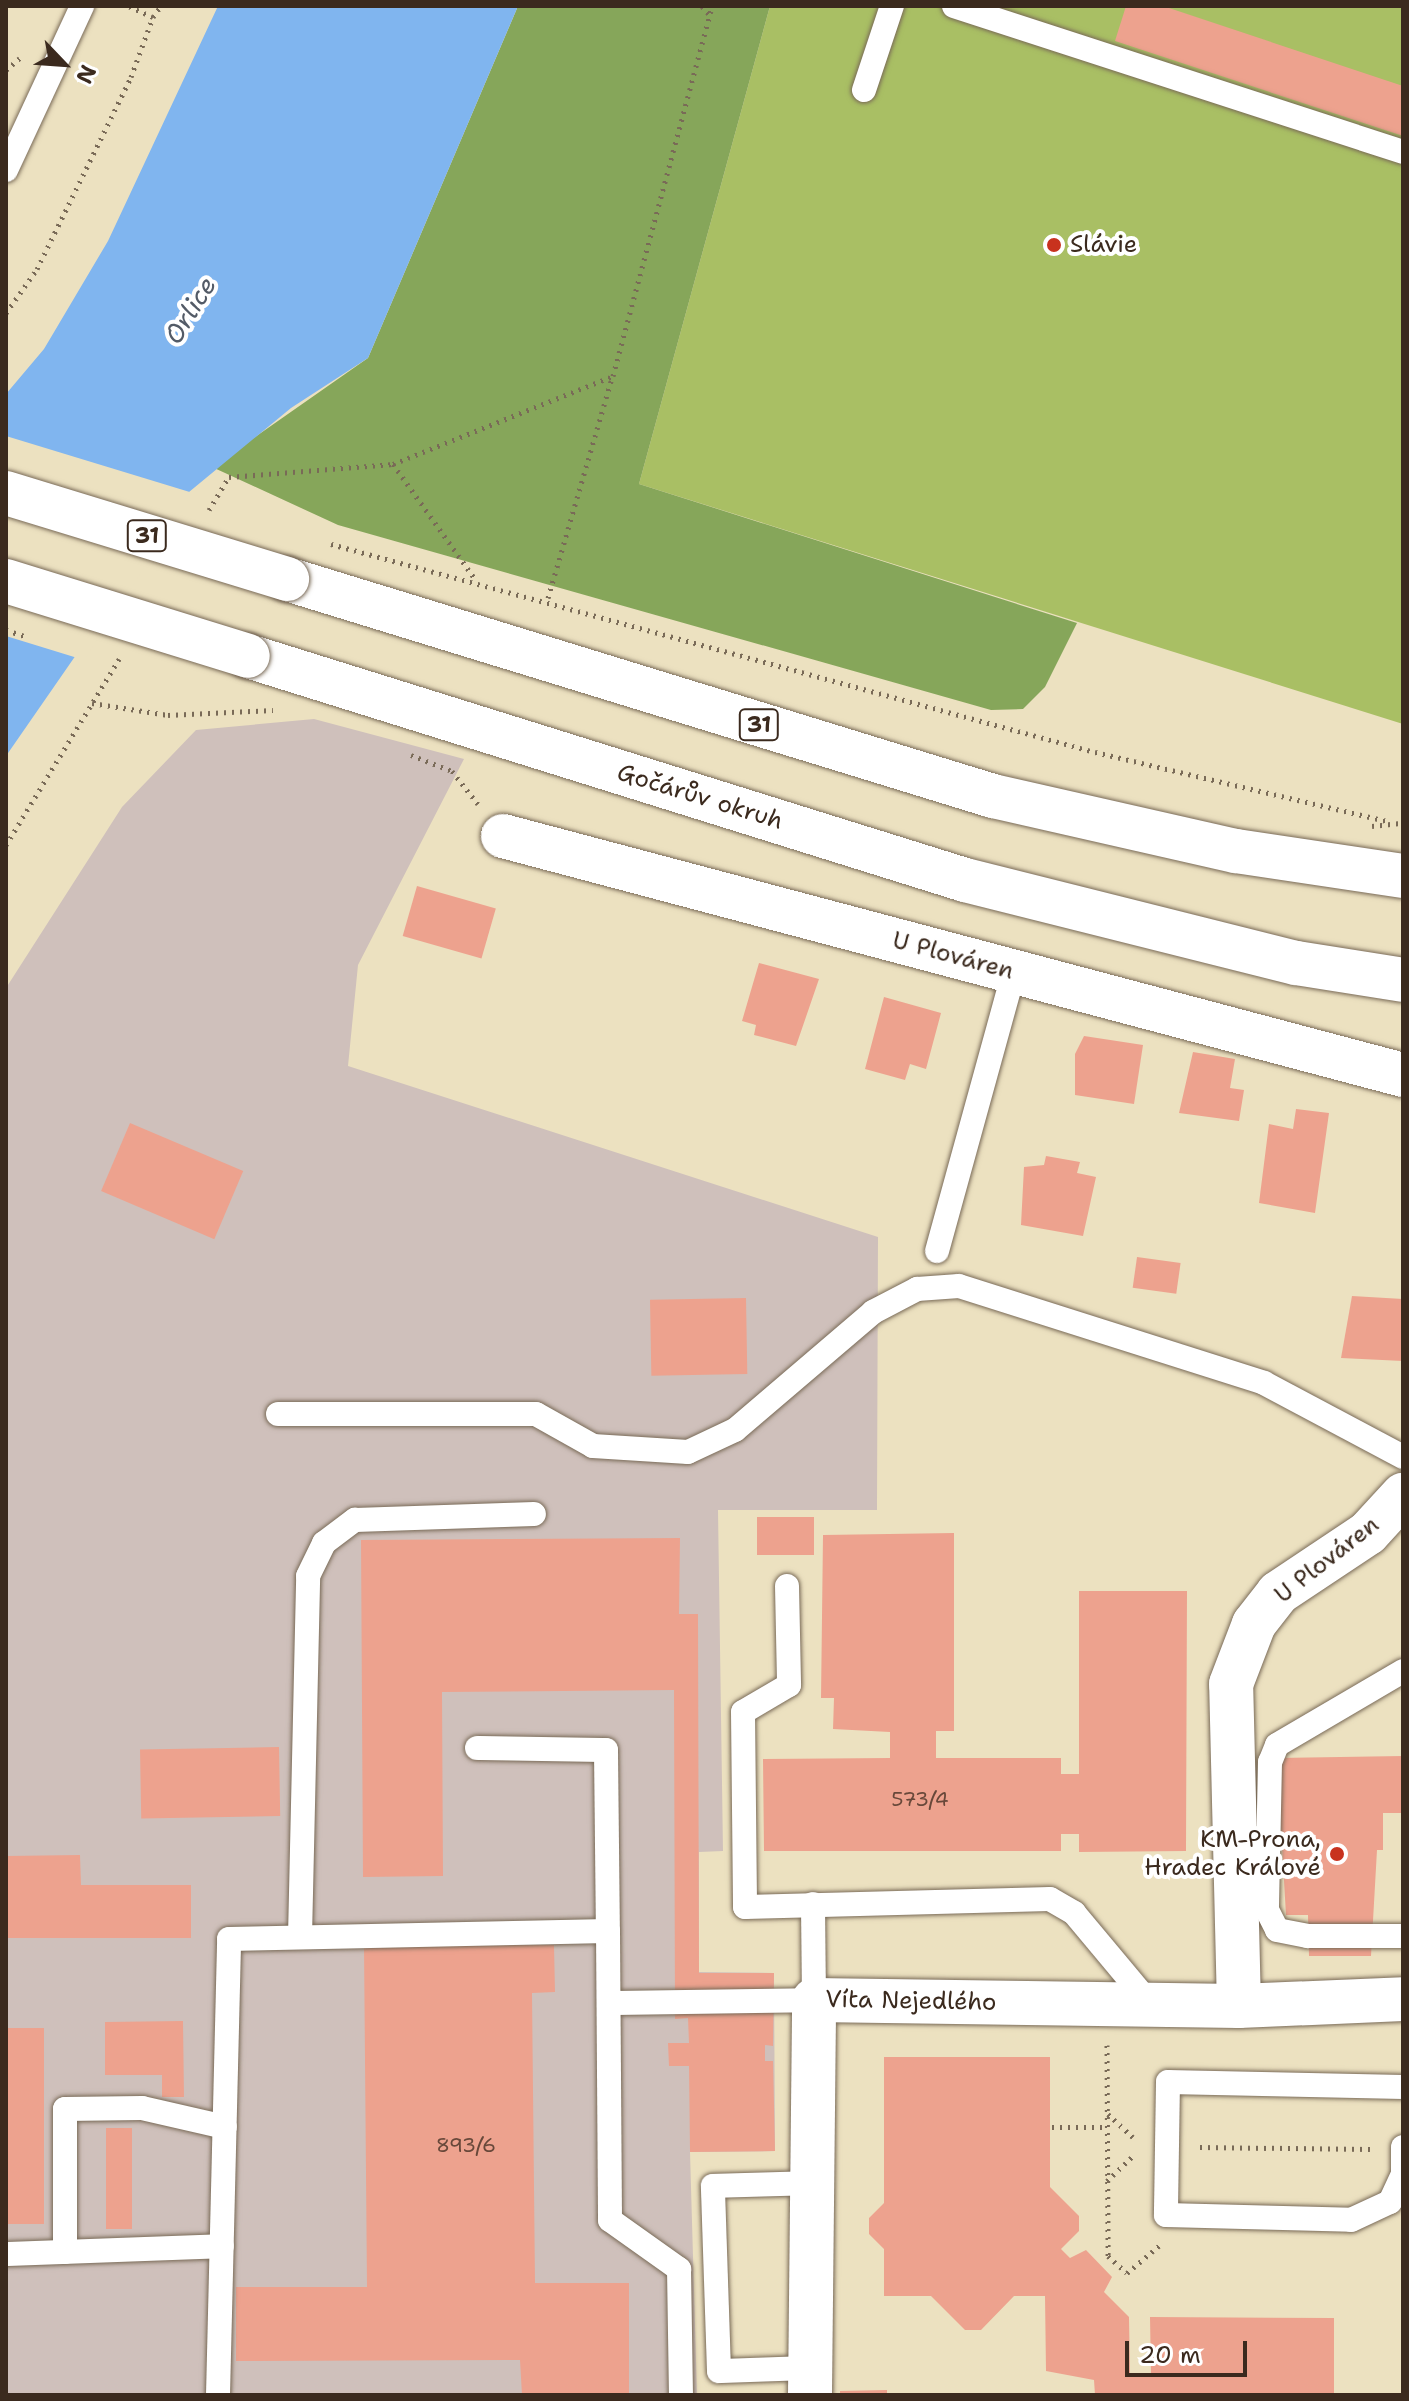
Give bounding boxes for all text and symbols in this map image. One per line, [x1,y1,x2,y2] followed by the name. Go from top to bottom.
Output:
[24,24,104,104] north arrow
[69,60,103,88] text: N
[1070,231,1137,259] place label: Slávie
[1045,236,1063,254] marker: Slávie
[157,271,223,349] water label: Orlice
[125,518,169,554] road number: 31
[737,707,781,743] road number: 31
[614,758,786,836] street label: Gočárův okruh
[889,926,1017,986] street label: U Plováren
[1269,1510,1385,1610] street label: U Plováren
[891,1787,949,1811] house number: 573/4
[1144,1826,1321,1882] place label: KM-Prona, Hradec Králové
[1328,1845,1346,1863] marker: KM-Prona, Hradec Králové
[825,1985,997,2017] street label: Víta Nejedlého
[436,2133,496,2157] house number: 893/6
[1129,2325,1251,2375] scale bar
[1139,2339,1201,2371] text: 20 m

